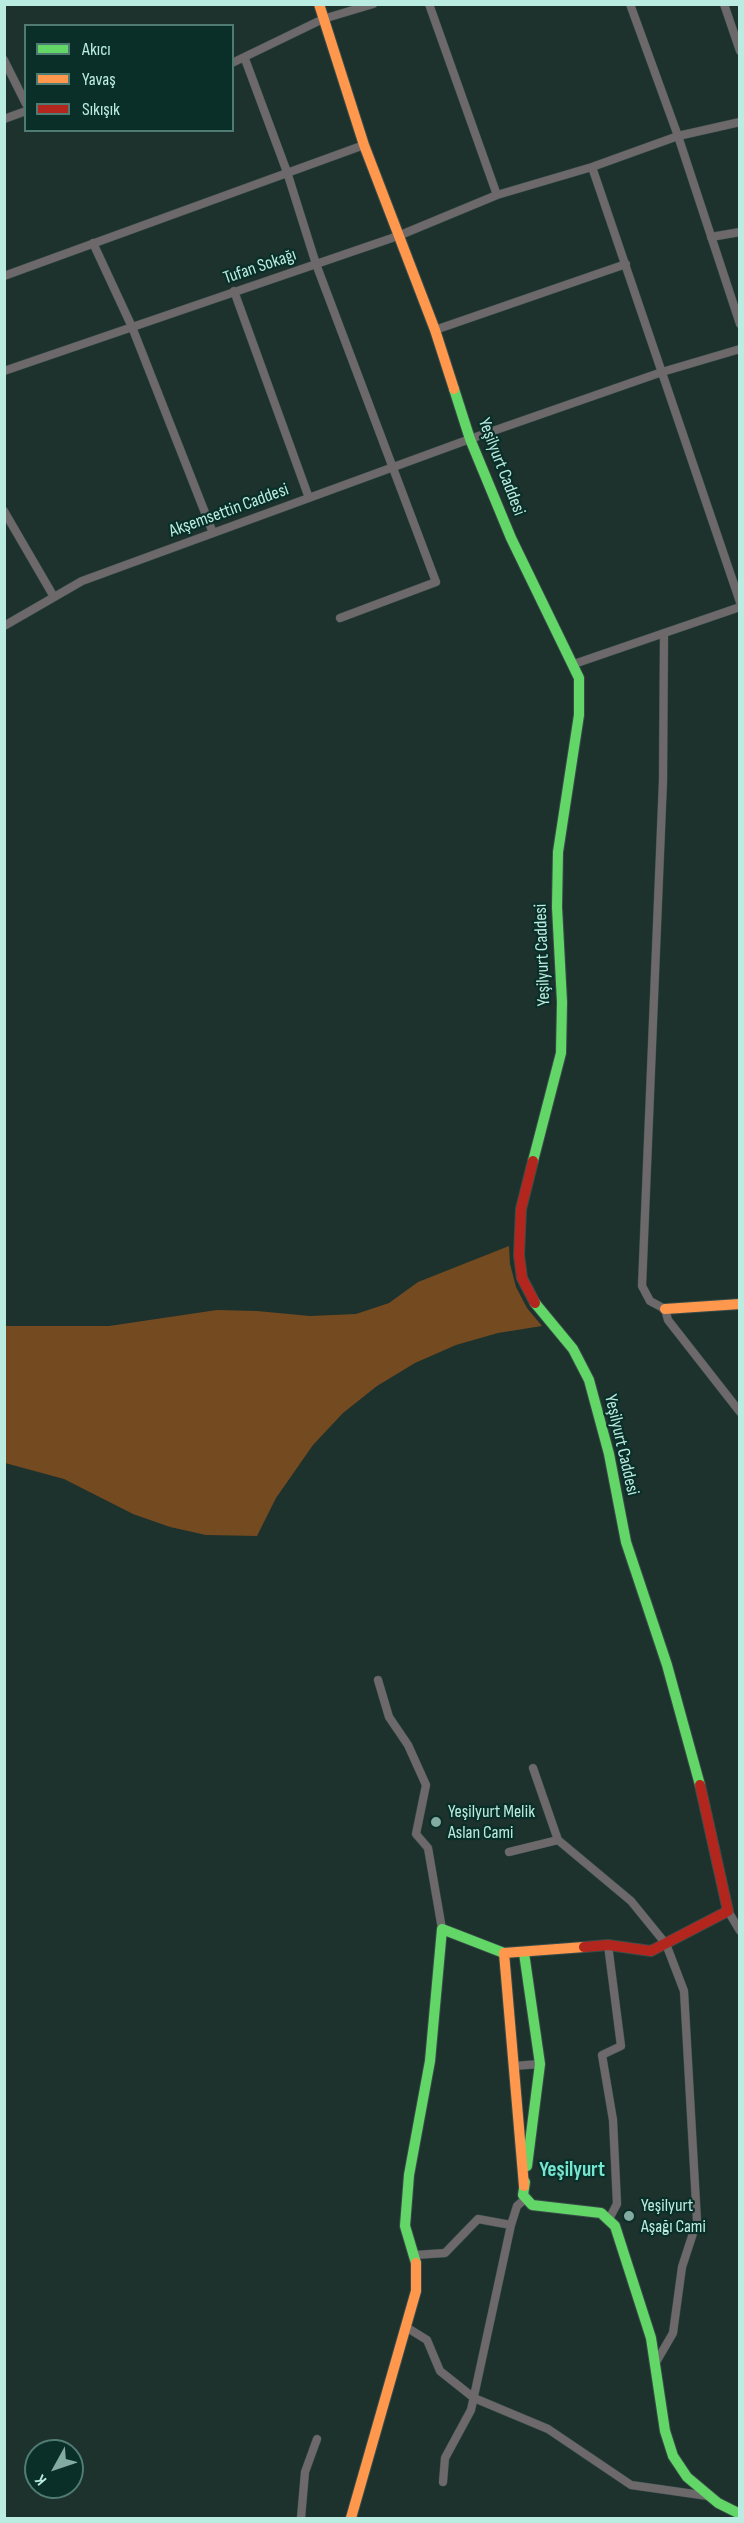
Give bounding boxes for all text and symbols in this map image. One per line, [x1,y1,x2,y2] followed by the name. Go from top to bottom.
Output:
[24,24,234,132] legend
[82,39,111,60] text: Akıcı
[82,69,116,90] text: Yavaş
[82,99,120,120] text: Sıkışık
[221,244,299,290] street label: Tufan Sokağı
[473,415,529,519] street label: Yeşilyurt Caddesi
[166,479,292,543] street label: Akşemsettin Caddesi
[530,903,556,1007] street label: Yeşilyurt Caddesi
[599,1393,643,1497] street label: Yeşilyurt Caddesi
[448,1801,535,1844] place label: Yeşilyurt Melik Aslan Cami
[429,1815,443,1829] marker: Yeşilyurt Melik Aslan Cami
[539,2158,605,2184] district label: Yeşilyurt
[641,2195,706,2238] place label: Yeşilyurt Aşağı Cami
[622,2209,636,2223] marker: Yeşilyurt Aşağı Cami
[24,2439,84,2499] north arrow
[32,2470,51,2489] text: K

